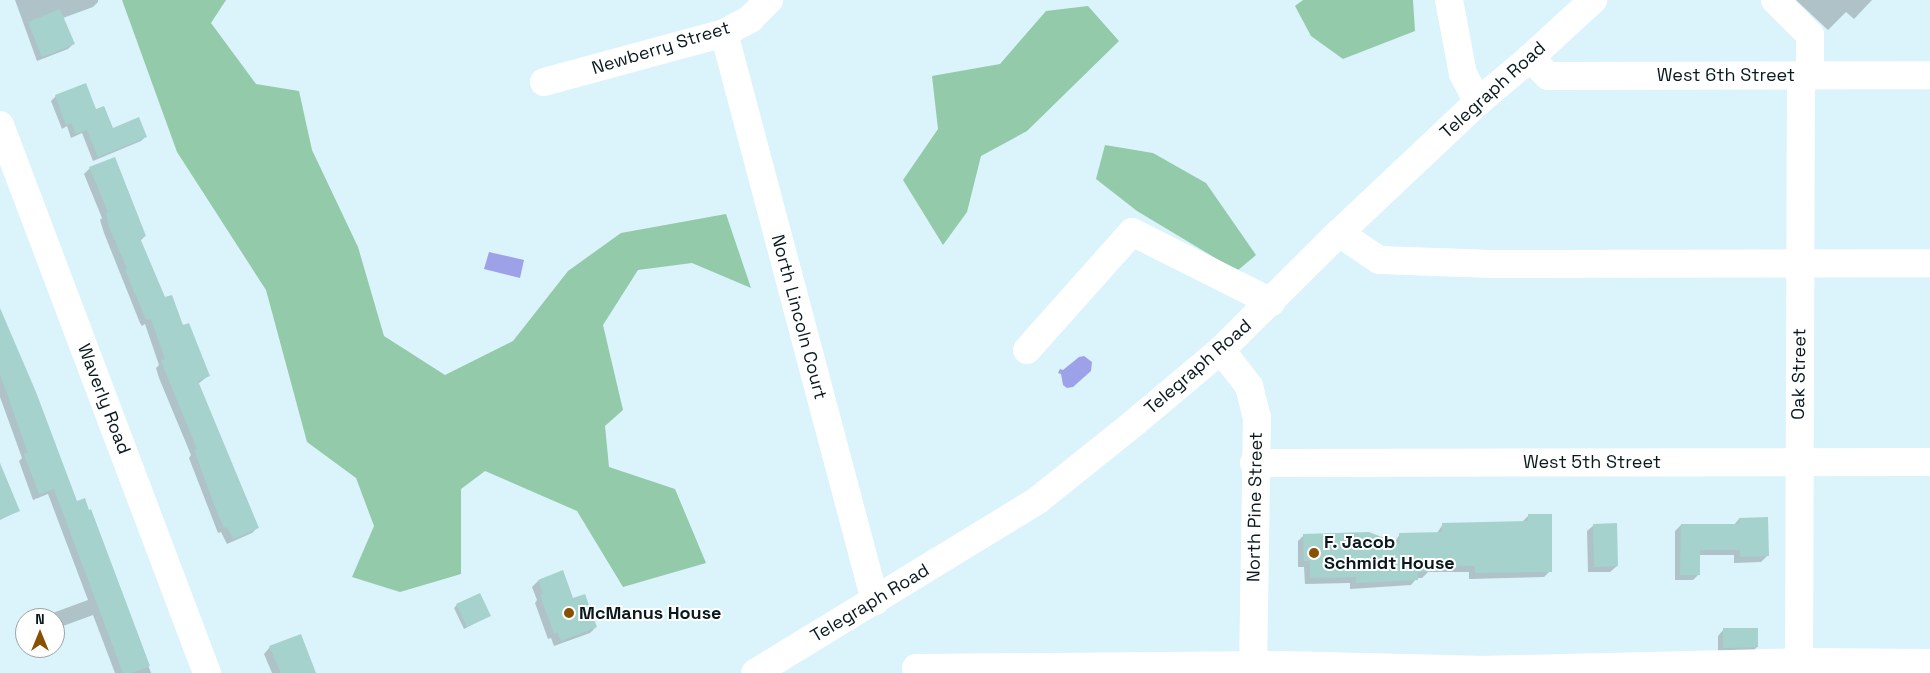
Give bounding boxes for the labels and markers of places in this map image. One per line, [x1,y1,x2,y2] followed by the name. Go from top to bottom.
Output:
[1324,532,1455,574] place label: F. Jacob Schmidt House
[1308,547,1320,559] marker: F. Jacob Schmidt House
[579,602,721,624] place label: McManus House
[563,607,575,619] marker: McManus House

